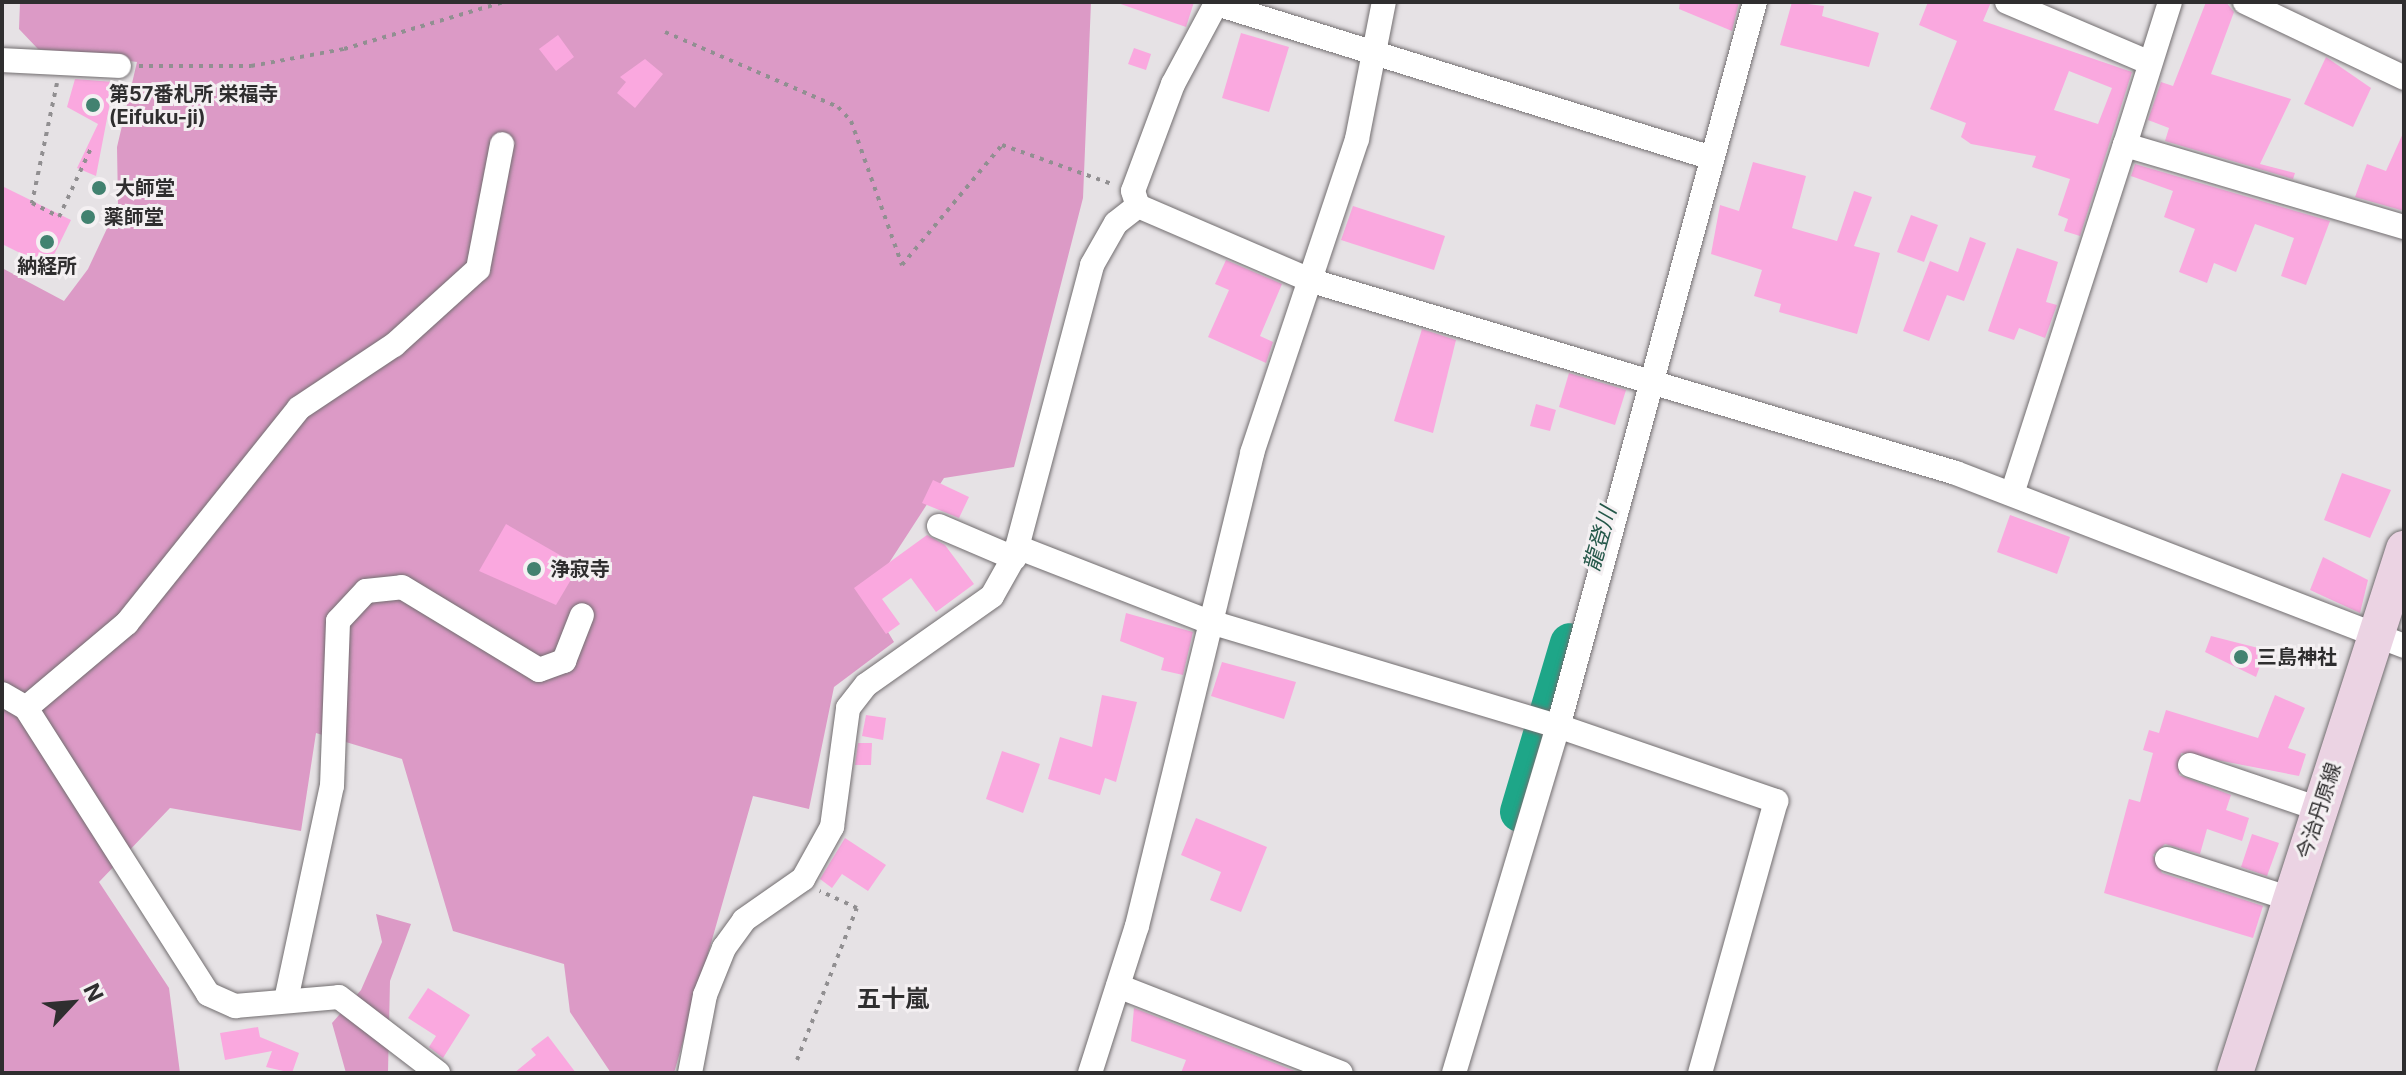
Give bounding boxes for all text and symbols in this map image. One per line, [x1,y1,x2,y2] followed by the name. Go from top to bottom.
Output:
[109,82,278,129] place label: 第57番札所 栄福寺 (Eifuku-ji)
[84,96,102,114] marker: 第57番札所 栄福寺 (Eifuku-ji)
[115,176,175,200] place label: 大師堂
[90,179,108,197] marker: 大師堂
[104,205,164,229] place label: 薬師堂
[79,208,97,226] marker: 薬師堂
[38,233,56,251] marker: 納経所
[17,254,77,278] place label: 納経所
[1578,504,1622,574] water label: 龍登川
[550,557,610,581] place label: 浄寂寺
[525,560,543,578] marker: 浄寂寺
[2257,645,2337,669] place label: 三島神社
[2232,648,2250,666] marker: 三島神社
[2292,760,2346,862] street label: 今治丹原線
[32,963,112,1043] north arrow
[78,979,109,1006] text: N
[857,985,929,1013] district label: 五十嵐

